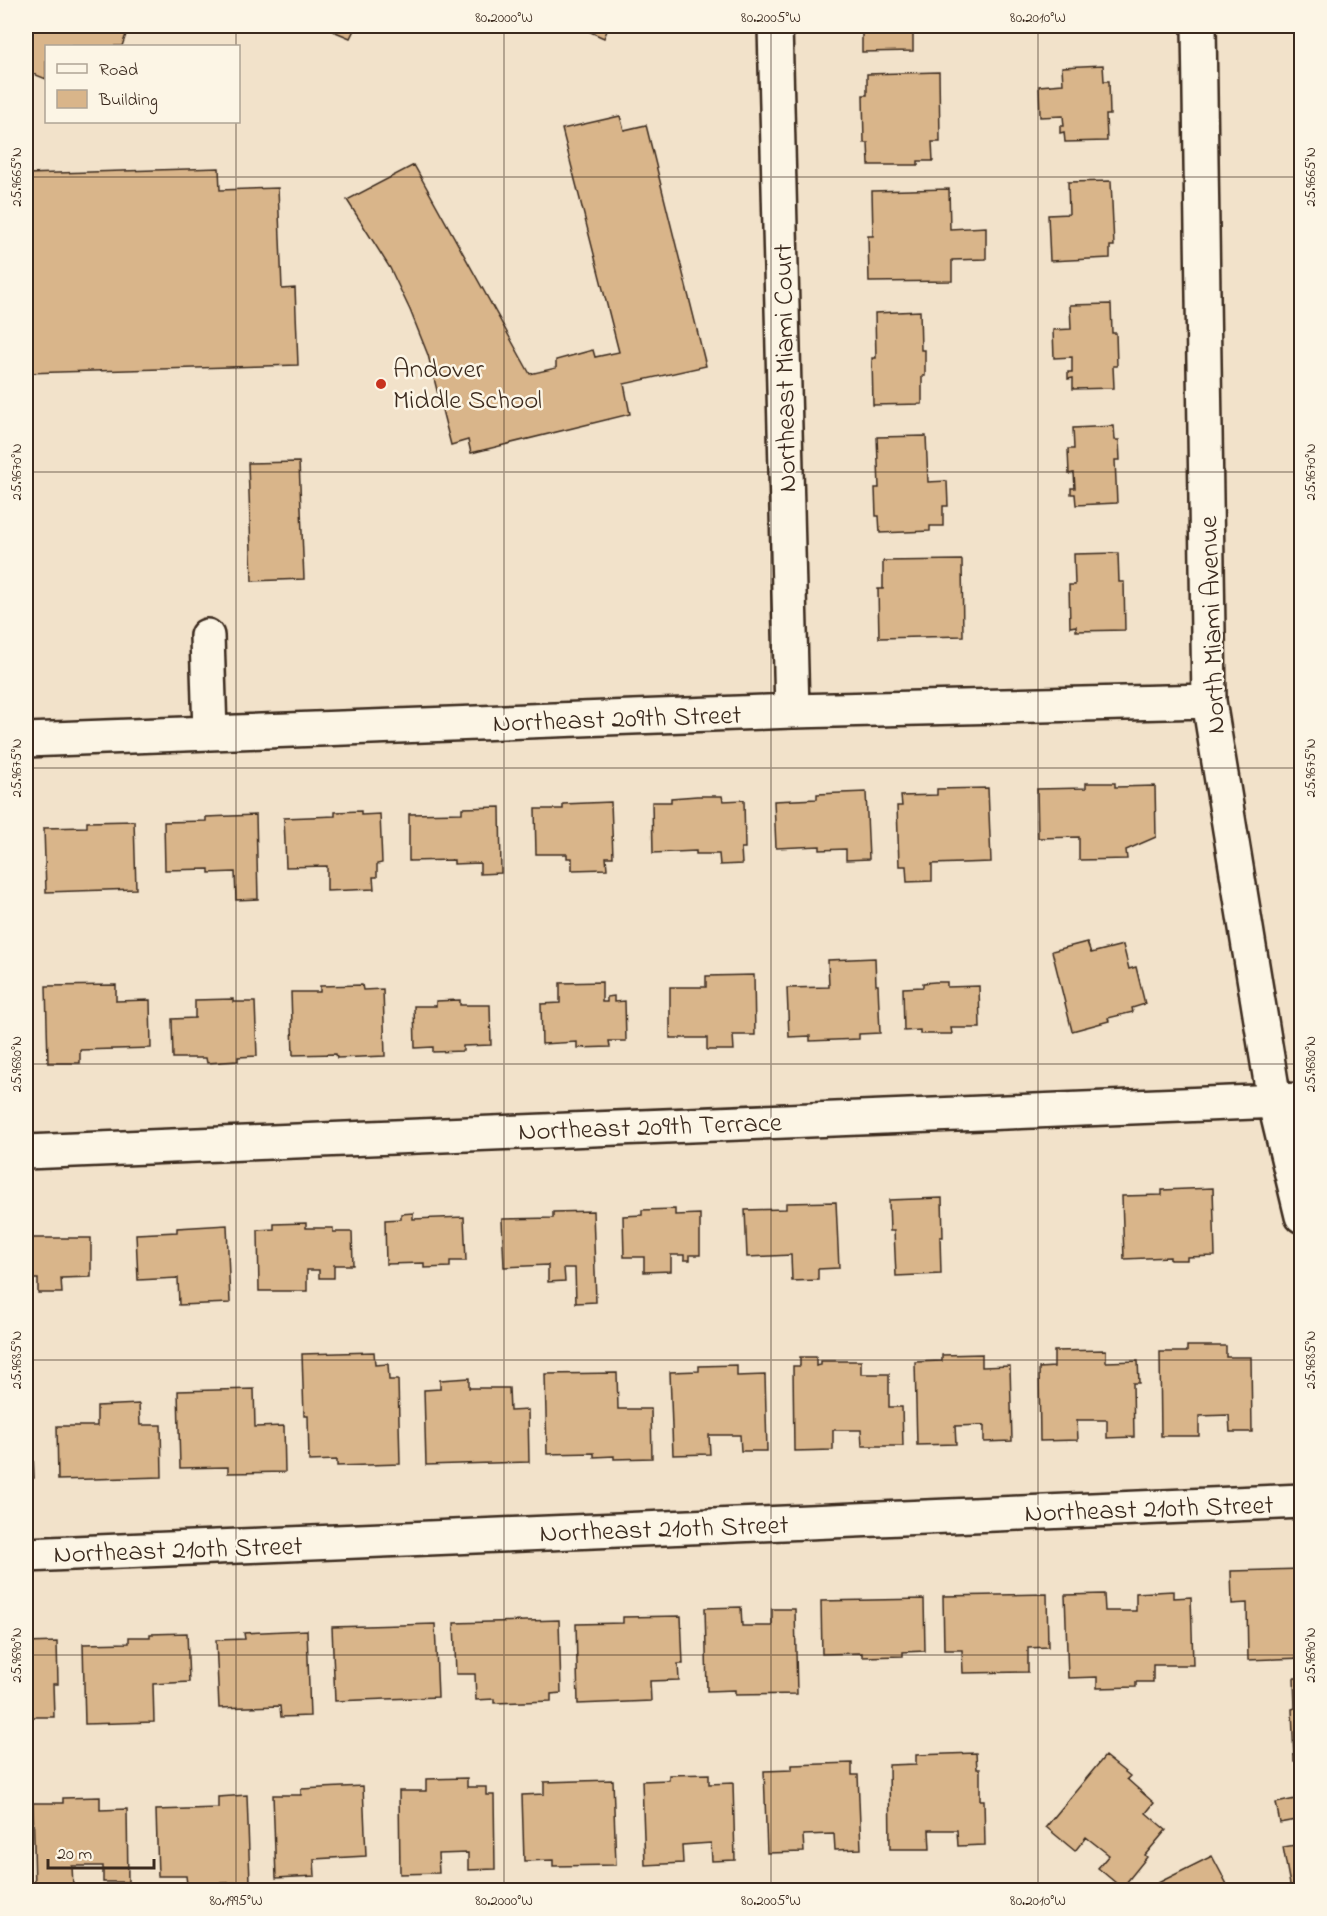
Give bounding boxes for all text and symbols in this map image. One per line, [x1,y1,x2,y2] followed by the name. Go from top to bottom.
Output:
[475,7,533,29] text: 80.2000°W
[741,7,801,29] text: 80.2005°W
[1010,7,1066,29] text: 80.2010°W
[45,45,240,123] legend
[99,58,138,84] text: Road
[98,88,158,115] text: Building
[6,147,28,207] text: 25.9665°N
[1300,147,1322,207] text: 25.9665°N
[765,243,808,493] street label: Northeast Miami Court
[393,351,542,421] place label: Andover Middle School
[374,377,388,391] marker: Andover Middle School
[6,443,28,501] text: 25.9670°N
[1300,443,1322,501] text: 25.9670°N
[1190,514,1237,735] street label: North Miami Avenue
[492,697,742,744] street label: Northeast 209th Street
[6,738,28,798] text: 25.9675°N
[1300,738,1322,798] text: 25.9675°N
[6,1036,28,1092] text: 25.9680°N
[1300,1036,1322,1092] text: 25.9680°N
[518,1104,783,1153] street label: Northeast 209th Terrace
[6,1331,28,1389] text: 25.9685°N
[1300,1331,1322,1389] text: 25.9685°N
[1024,1487,1274,1534] street label: Northeast 210th Street
[539,1507,789,1554] street label: Northeast 210th Street
[53,1528,303,1575] street label: Northeast 210th Street
[6,1627,28,1683] text: 25.9690°N
[1300,1627,1322,1683] text: 25.9690°N
[48,1832,154,1870] scale bar
[57,1842,92,1868] text: 20 m
[209,1890,263,1912] text: 80.1995°W
[475,1890,533,1912] text: 80.2000°W
[741,1890,801,1912] text: 80.2005°W
[1010,1890,1066,1912] text: 80.2010°W

